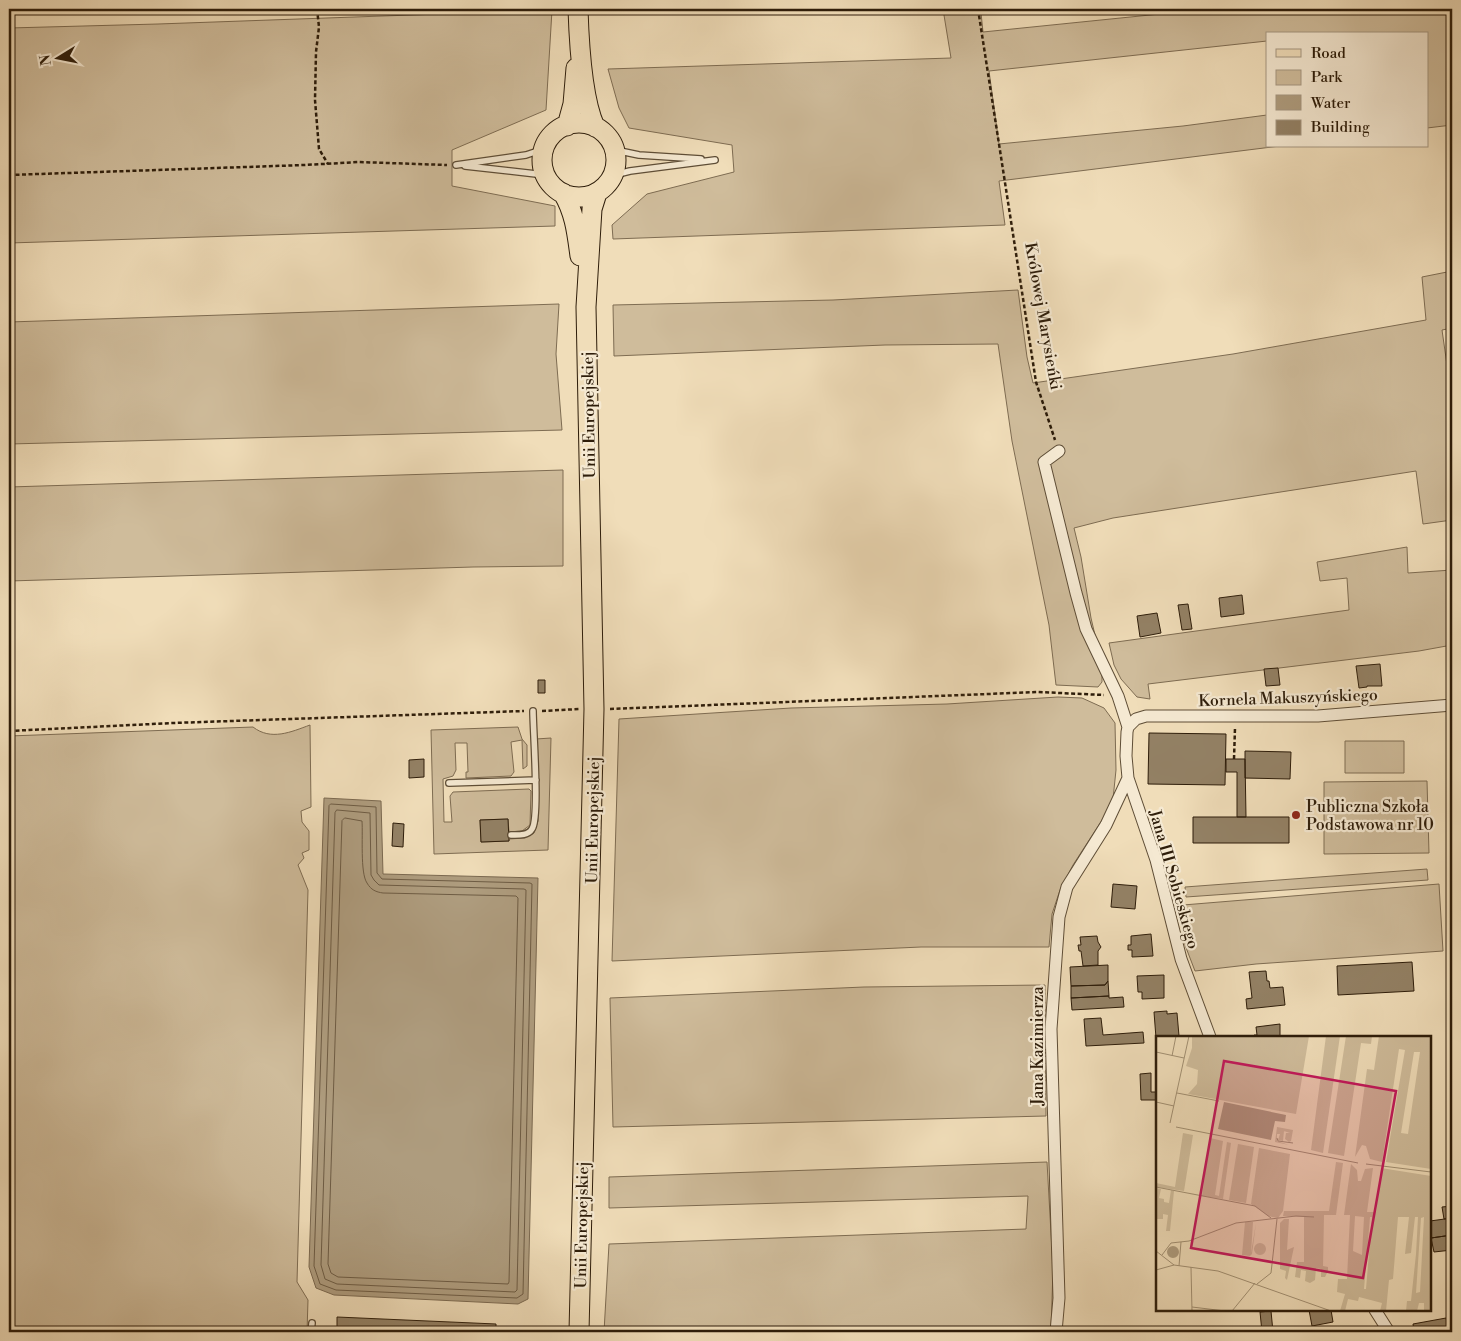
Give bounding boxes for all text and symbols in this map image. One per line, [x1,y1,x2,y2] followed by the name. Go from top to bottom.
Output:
[32,32,82,82] north arrow
[1266,32,1428,148] legend
[1311,44,1346,63] text: Road
[36,53,56,67] text: N
[1311,68,1343,87] text: Park
[1310,94,1351,113] text: Water
[1310,118,1370,137] text: Building
[1020,241,1066,392] street label: Królowej Marysieńki
[578,351,600,479] street label: Unii Europejskiej
[1198,685,1378,711] street label: Kornela Makuszyńskiego
[582,756,604,884] street label: Unii Europejskiej
[1306,797,1434,835] place label: Publiczna Szkoła Podstawowa nr 10
[1144,806,1203,951] street label: Jana III Sobieskiego
[1290,809,1302,821] marker: Publiczna Szkoła Podstawowa nr 10
[1028,985,1048,1107] street label: Jana Kazimierza
[1156,1036,1431,1311] inset map
[571,1161,593,1289] street label: Unii Europejskiej

